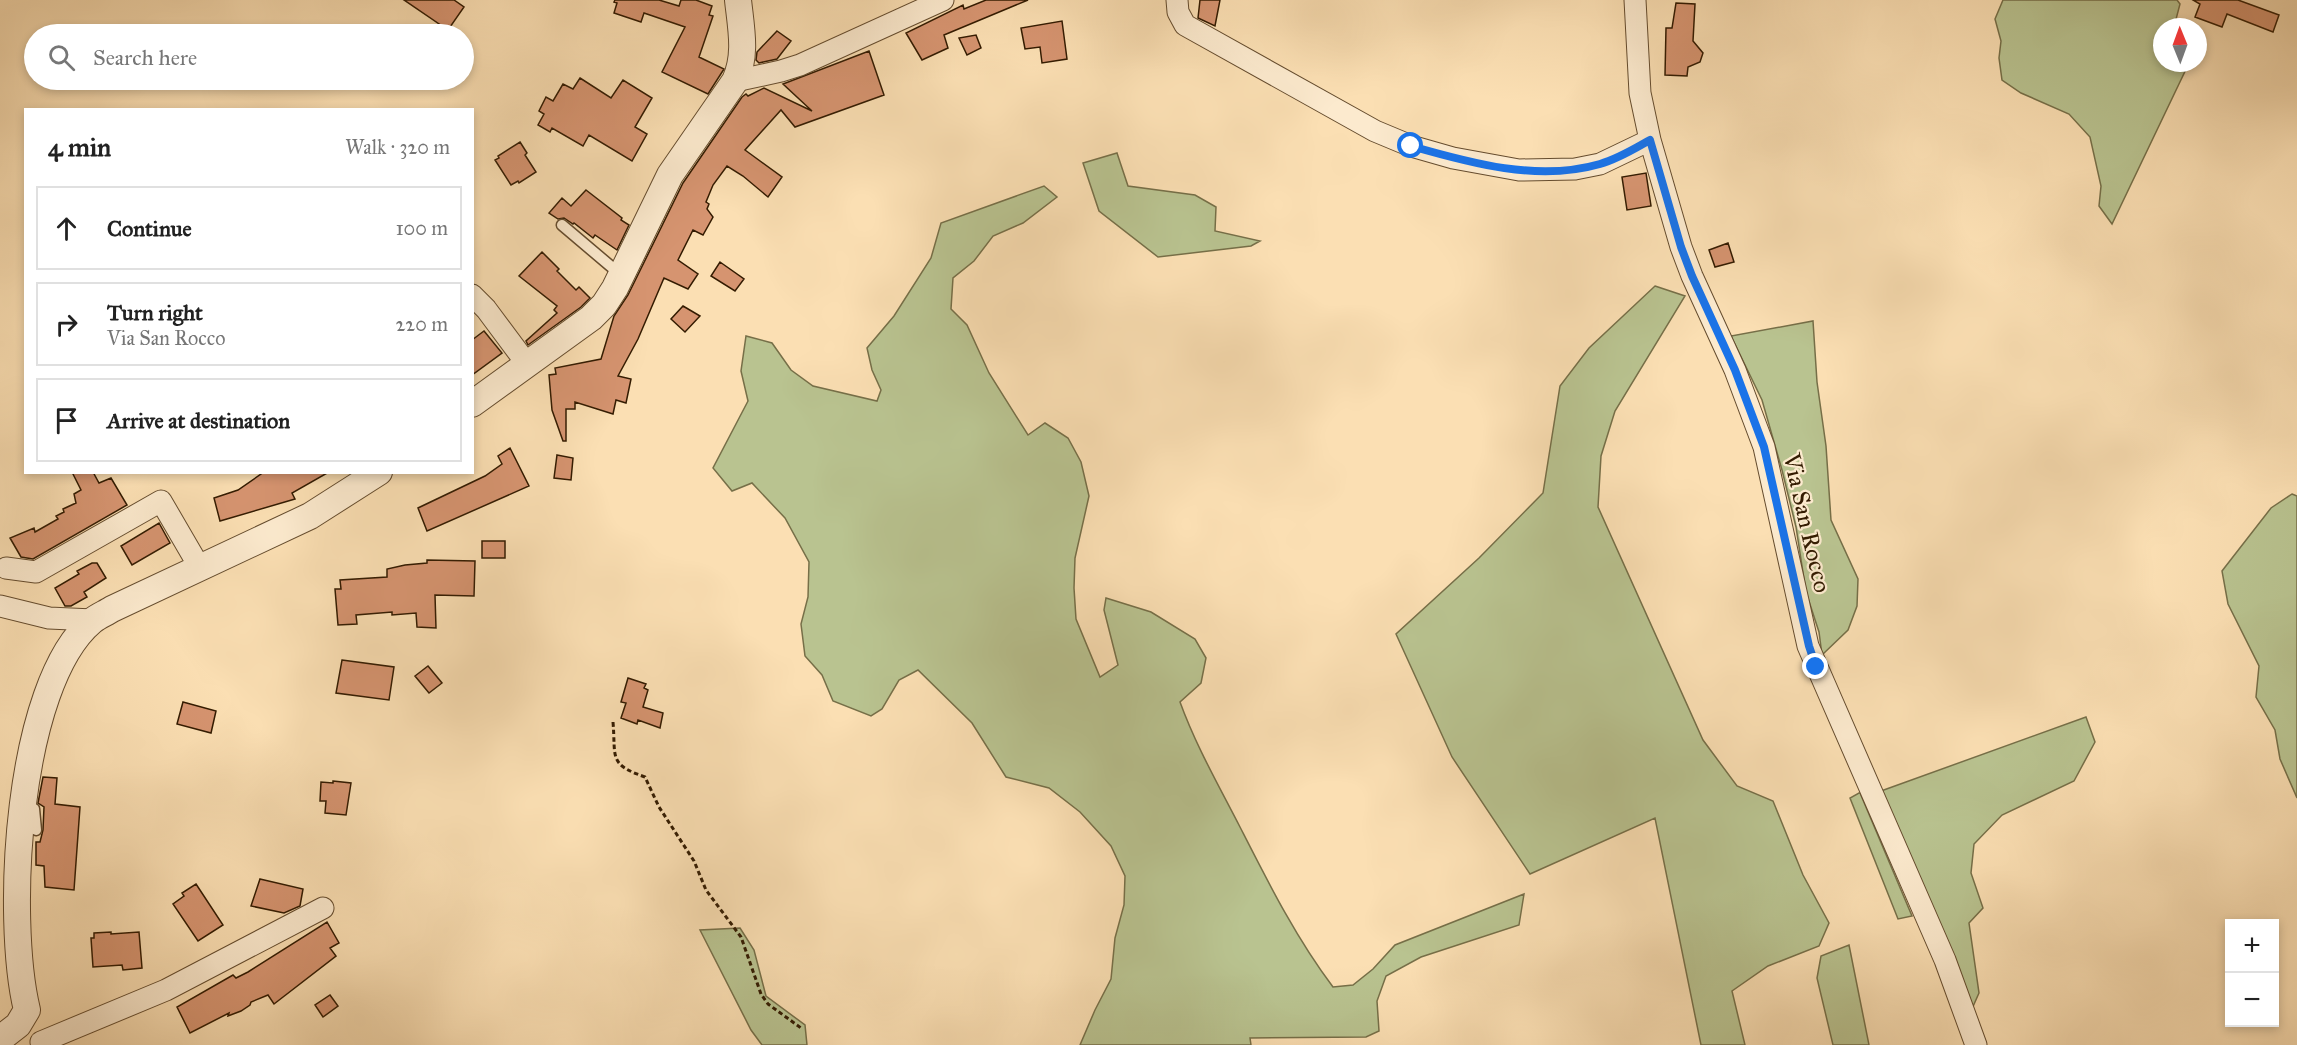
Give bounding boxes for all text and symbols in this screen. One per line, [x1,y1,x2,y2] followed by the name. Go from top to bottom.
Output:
[2153,18,2207,72] north arrow
[24,24,474,90] search box
[45,41,78,74] icon: search
[93,44,197,71] text: Search here
[48,131,111,163] text: 4 min
[1397,132,1423,158] route start
[345,135,450,159] text: Walk · 320 m
[50,212,83,245] icon: ahead
[107,215,192,242] text: Continue
[396,216,448,240] text: 100 m
[107,299,203,326] text: Turn right
[50,308,83,341] icon: right
[396,312,448,336] text: 220 m
[107,326,225,350] text: Via San Rocco
[50,404,83,437] icon: arrive
[107,407,290,434] text: Arrive at destination
[1776,449,1838,596] street label: Via San Rocco
[1802,653,1828,679] route end
[2225,919,2279,1027] map controls
[2225,919,2279,973] button: +
[2225,973,2279,1027] button: −

